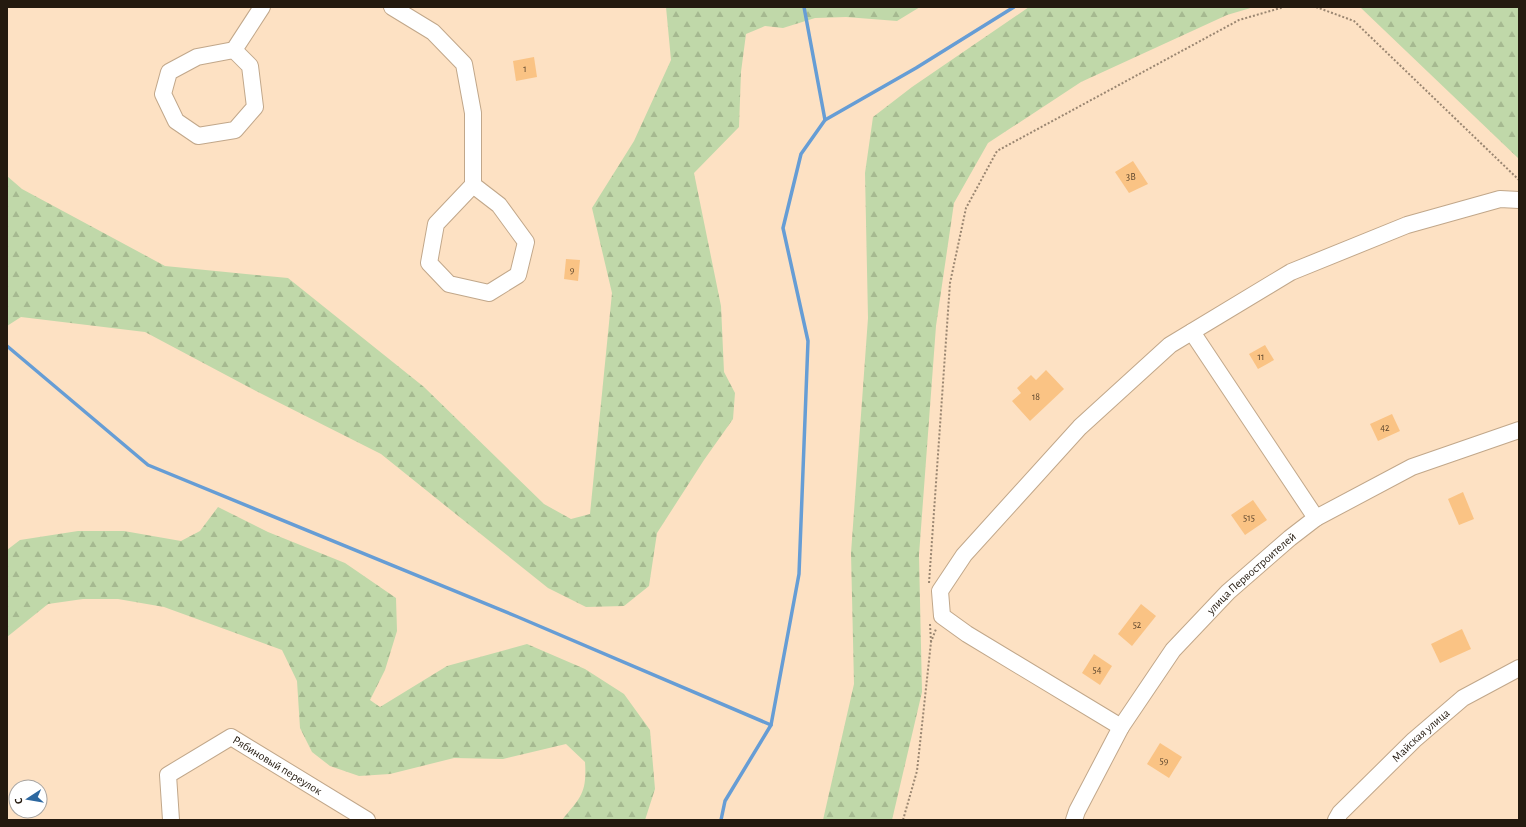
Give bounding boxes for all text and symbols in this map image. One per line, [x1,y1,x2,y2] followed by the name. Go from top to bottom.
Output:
[523,64,527,74] house number: 1
[1126,172,1136,182] house number: 3В
[570,265,575,275] house number: 9
[1258,352,1264,362] house number: 11
[1032,392,1040,402] house number: 18
[1380,423,1390,433] house number: 42
[1243,513,1255,523] house number: 515
[1204,530,1298,618] street label: улица Первостроителей
[1133,620,1142,630] house number: 52
[1093,665,1102,675] house number: 54
[1389,706,1452,764] street label: Майская улица
[231,734,325,797] street label: Рябиновый переулок
[1160,756,1169,766] house number: 59
[8,779,48,819] north arrow
[13,797,25,805] text: С

